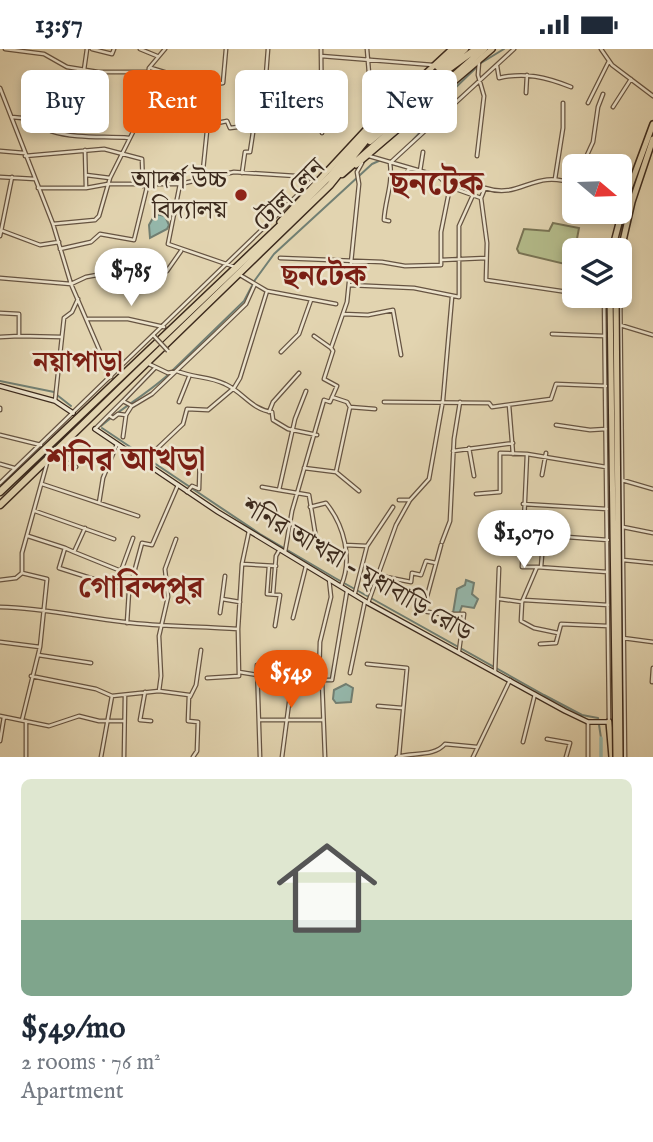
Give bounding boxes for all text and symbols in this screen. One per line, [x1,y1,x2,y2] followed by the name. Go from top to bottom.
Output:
[35,8,83,41] text: 13:57
[21,70,109,133] chip: Buy
[123,70,221,133] chip: Rent
[235,70,348,133] chip: Filters
[362,70,457,133] chip: New
[245,150,334,239] street label: টোল লেন
[562,154,632,224] north arrow
[562,154,632,308] map controls
[388,162,485,206] district label: ছনটেক
[130,164,228,227] place label: আদর্শ উচ্চ বিদ্যালয়
[233,187,249,203] marker: আদর্শ উচ্চ বিদ্যালয়
[562,238,632,308] button: layers
[90,249,172,308] pin: $785
[111,256,151,285] text: $785
[280,256,368,296] district label: ছনটেক
[32,346,123,381] district label: নয়াপাড়া
[44,439,206,482] district label: শনির আখড়া
[235,490,479,650] street label: শনির আখরা - মৃধাবাড়ি রোড
[467,511,581,570] pin: $1,070
[494,518,554,547] text: $1,070
[78,568,205,608] district label: গোবিন্দপুর
[250,651,332,710] pin: $549
[270,658,312,687] text: $549
[264,825,390,951] icon: home
[21,1010,125,1048] text: $549/mo
[21,1048,161,1077] text: 2 rooms · 76 m²
[21,1077,124,1106] text: Apartment

